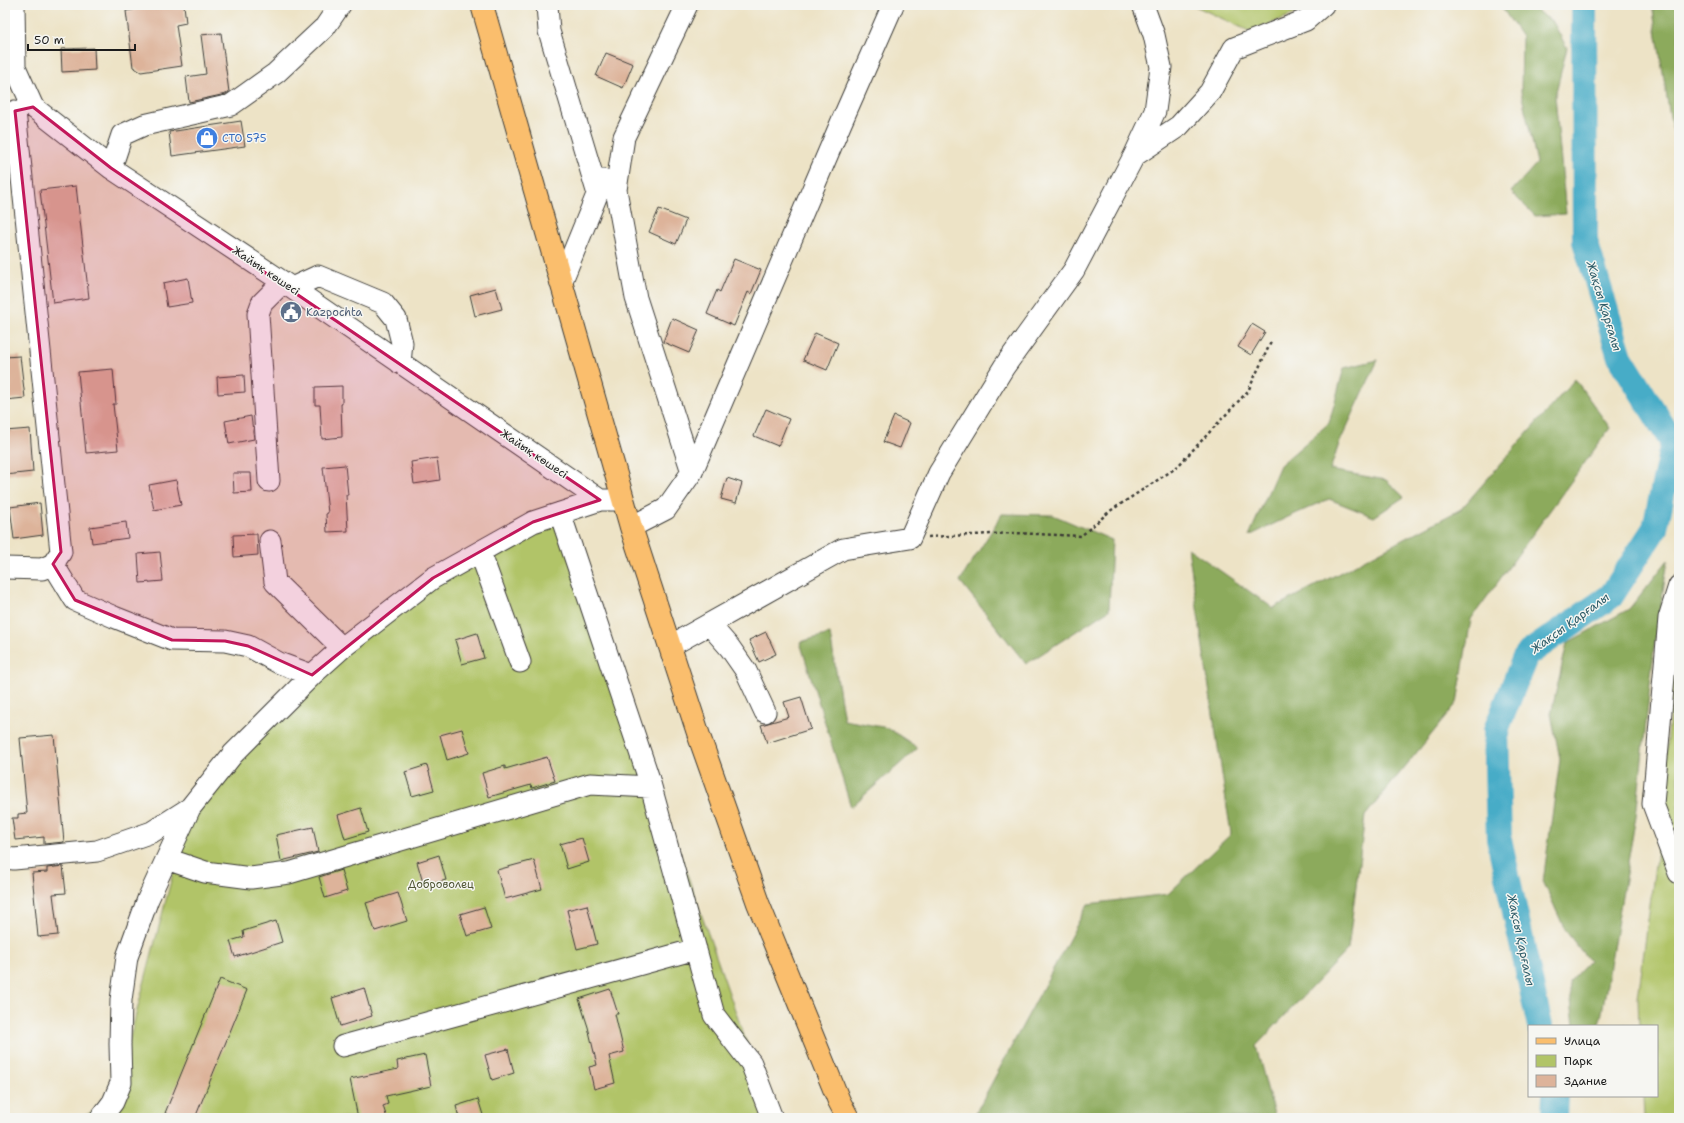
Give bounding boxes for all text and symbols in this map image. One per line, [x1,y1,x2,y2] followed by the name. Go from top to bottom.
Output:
[28,26,135,52] scale bar
[34,32,64,48] text: 50 m
[194,125,220,151] shop icon: СТО 575
[222,131,267,146] place label: СТО 575
[229,243,303,299] street label: Жайық көшесі
[1582,258,1625,353] water label: Жақсы Қарғалы
[278,299,304,325] public building icon: Kazpochta
[306,305,362,320] place label: Kazpochta
[497,426,571,482] street label: Жайық көшесі
[1527,589,1613,658] water label: Жақсы Қарғалы
[408,877,474,892] park label: Доброволец
[1503,892,1539,988] water label: Жақсы Қарғалы
[1528,1025,1658,1097] legend
[1564,1033,1601,1049] text: Улица
[1564,1053,1593,1069] text: Парк
[1564,1073,1608,1089] text: Здание

